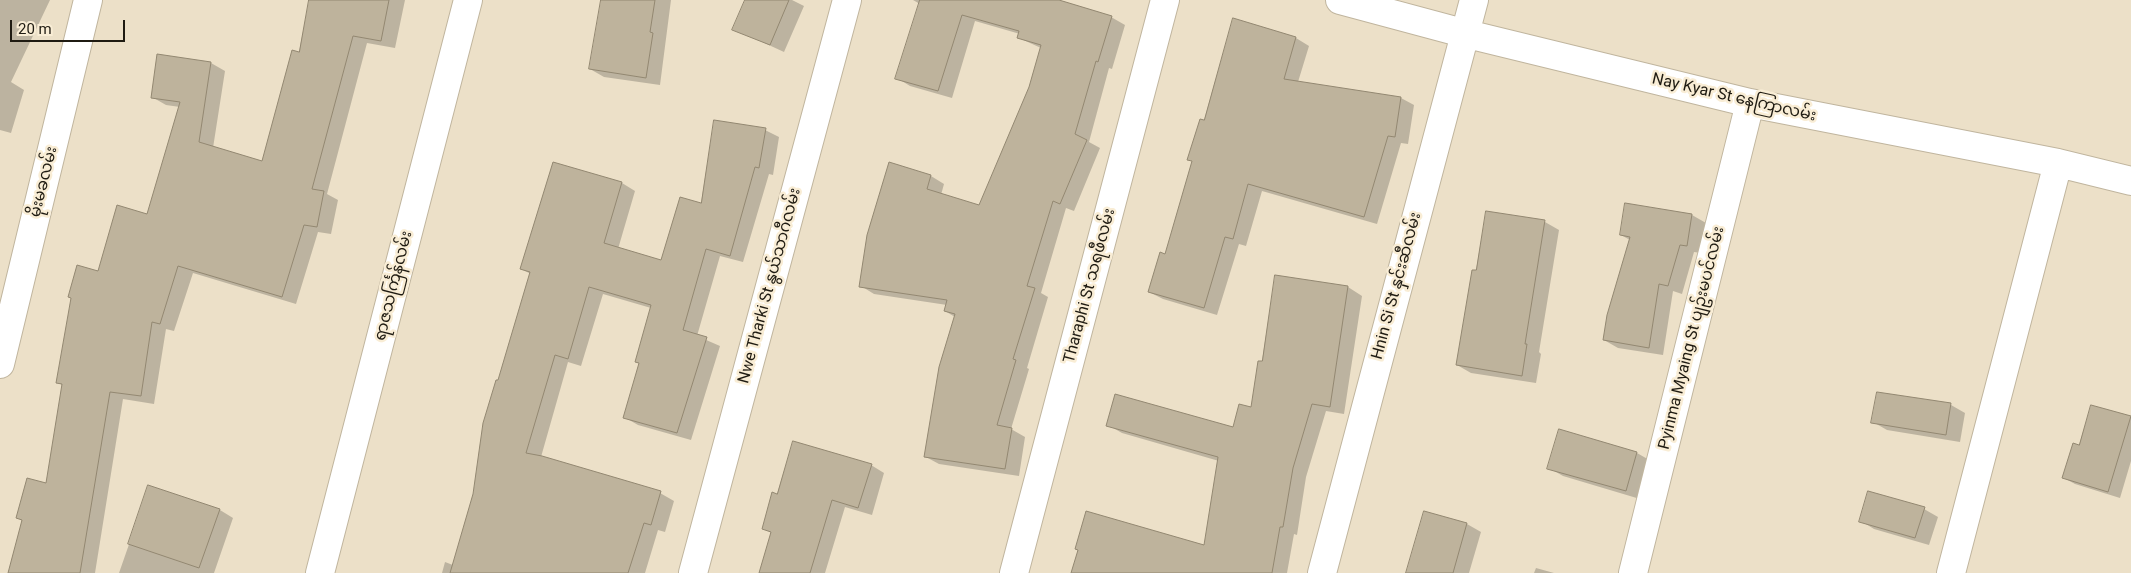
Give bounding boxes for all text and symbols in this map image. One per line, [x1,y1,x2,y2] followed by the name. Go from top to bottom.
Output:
[12,10,128,42] scale bar
[18,20,52,38] text: 20 m
[1650,70,1818,126] street label: Nay Kyar St နေကြာလမ်း
[26,145,62,219] street label: မိုးမခလမ်း
[735,186,805,386] street label: Nwe Tharki St နွယ်သာဂီလမ်း
[1060,207,1120,365] street label: Tharaphi St သရဖီလမ်း
[1368,210,1426,362] street label: Hnin Si St နှင်းဆီလမ်း
[1655,225,1729,451] street label: Pyinma Myaing St ပျဥ်းမပင်လမ်း
[371,229,417,343] street label: ရာဇသင်္ကြန်လမ်း

